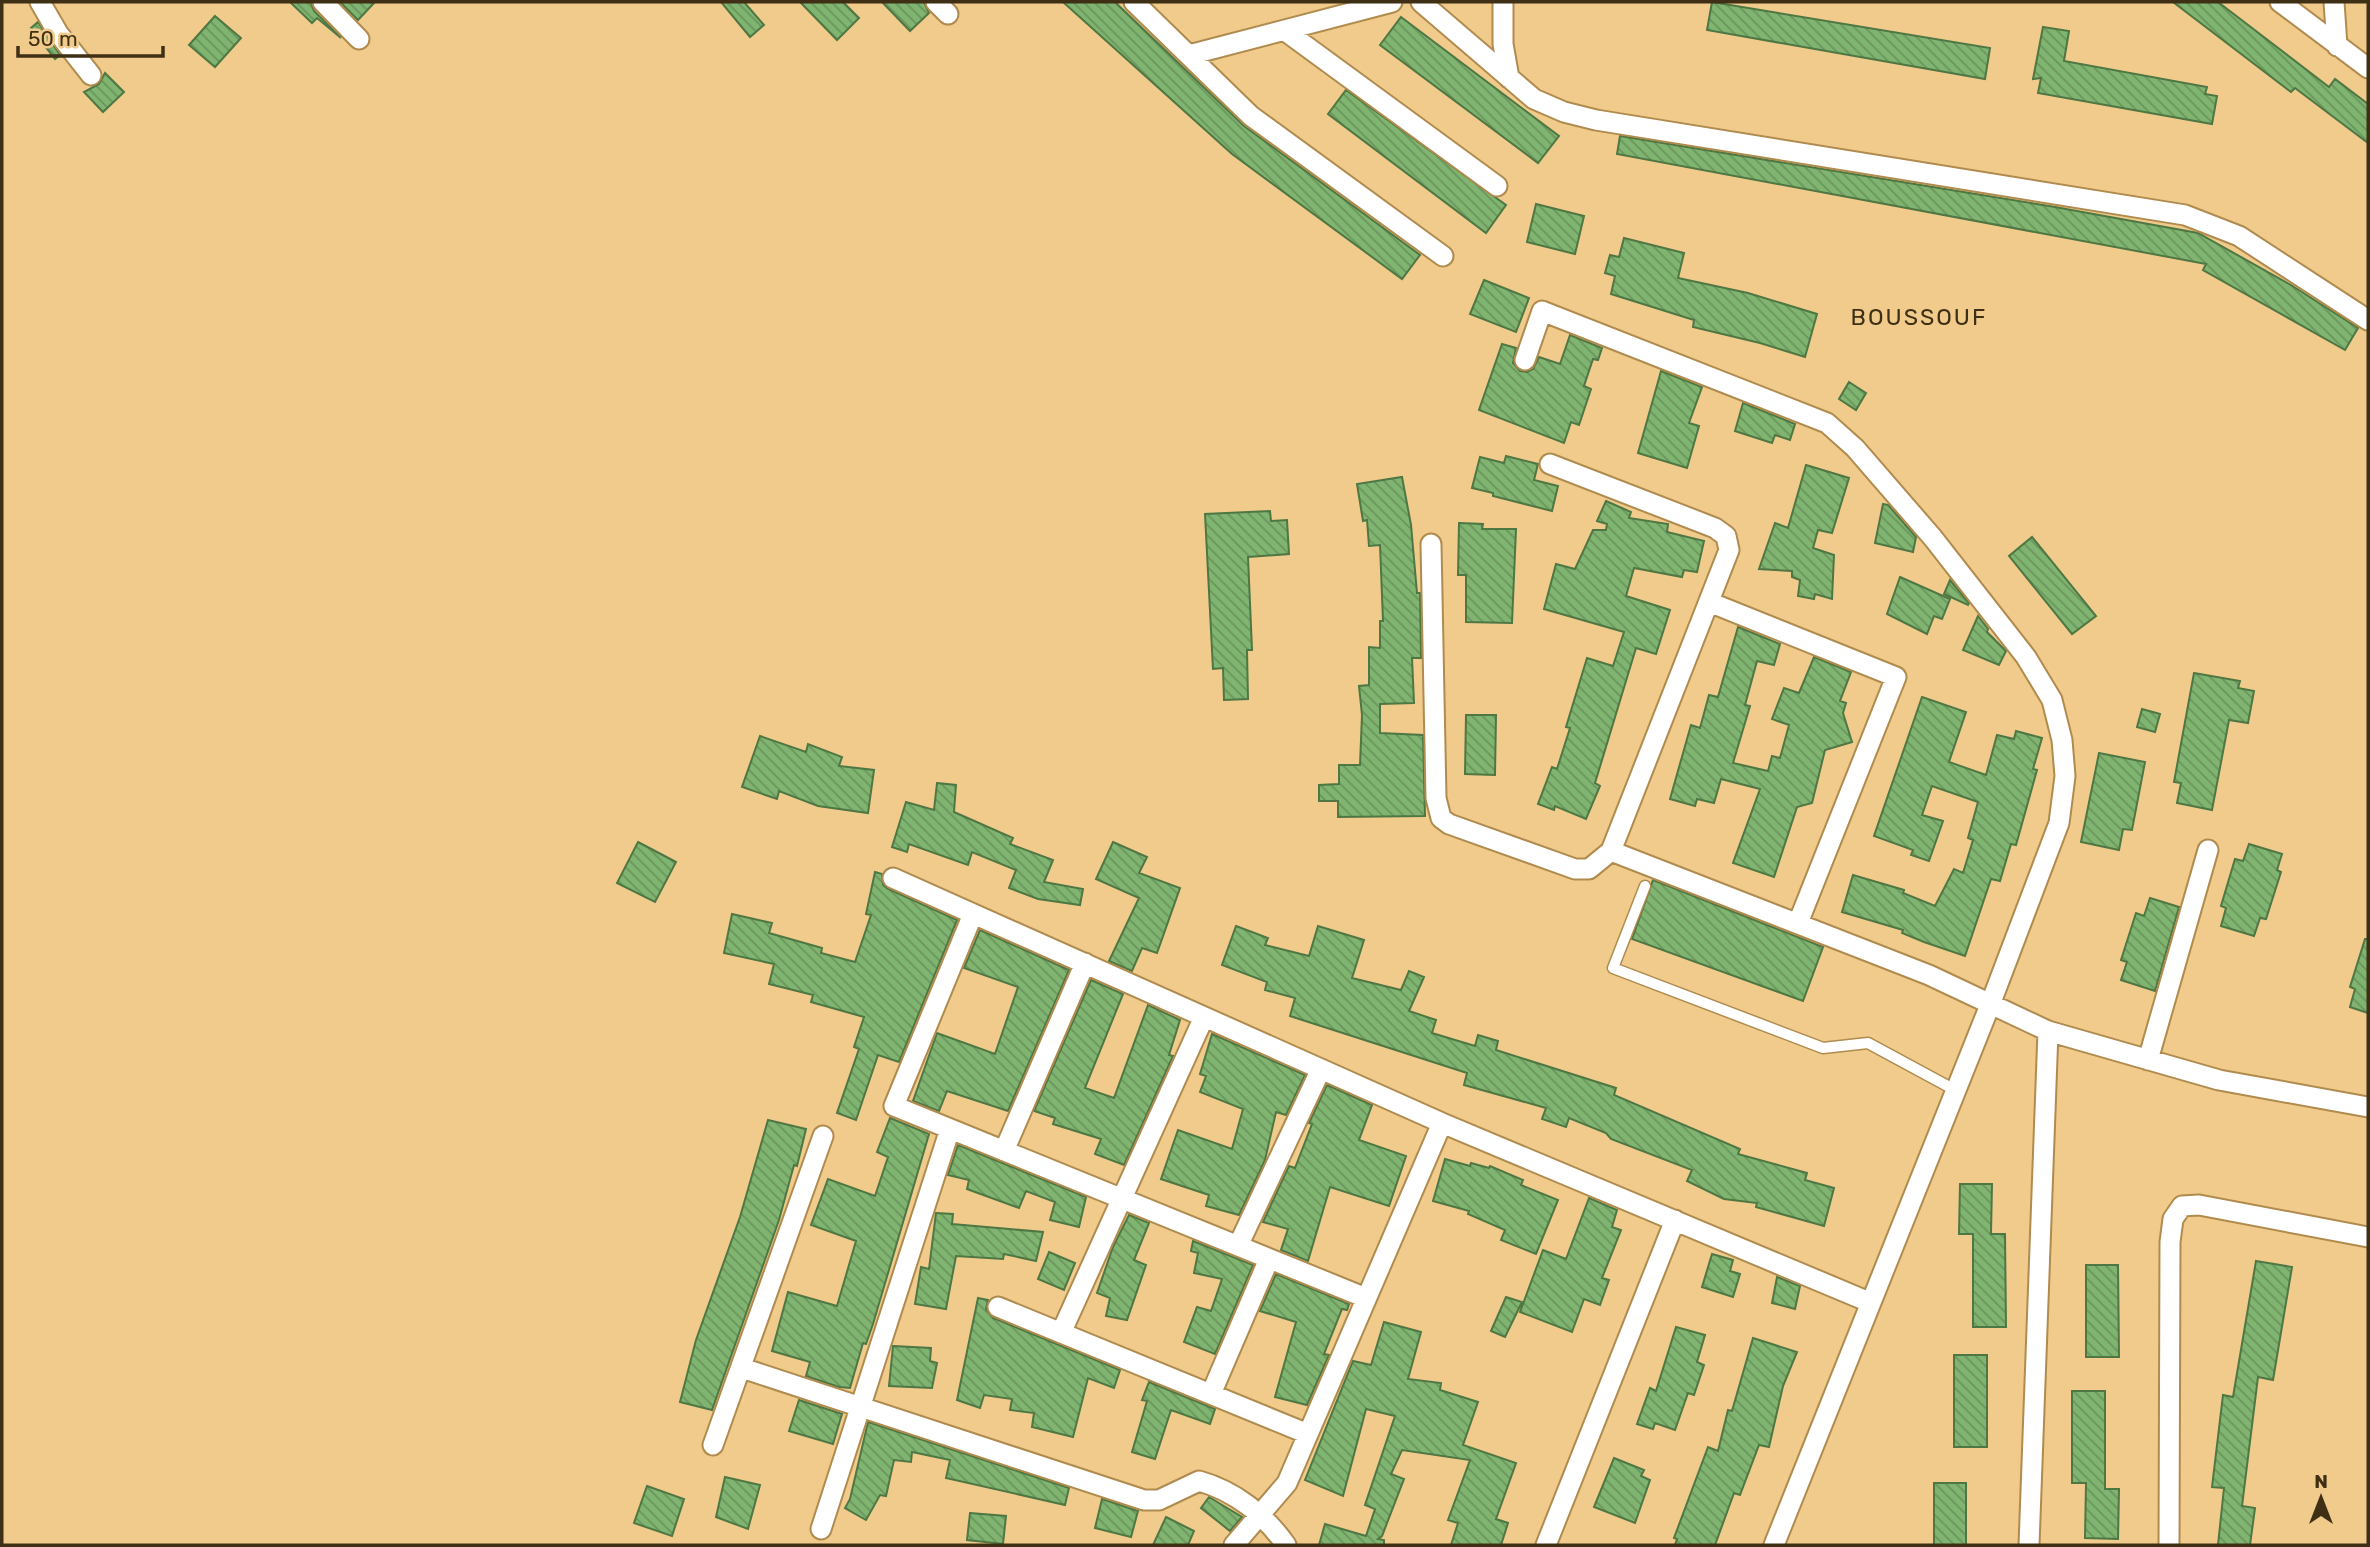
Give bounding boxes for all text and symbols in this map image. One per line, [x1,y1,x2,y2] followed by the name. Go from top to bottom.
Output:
[18,14,163,58] scale bar
[28,26,78,51] text: 50 m
[1851,303,1987,331] district label: BOUSSOUF
[2286,1463,2356,1533] north arrow
[2314,1470,2328,1493] text: N

